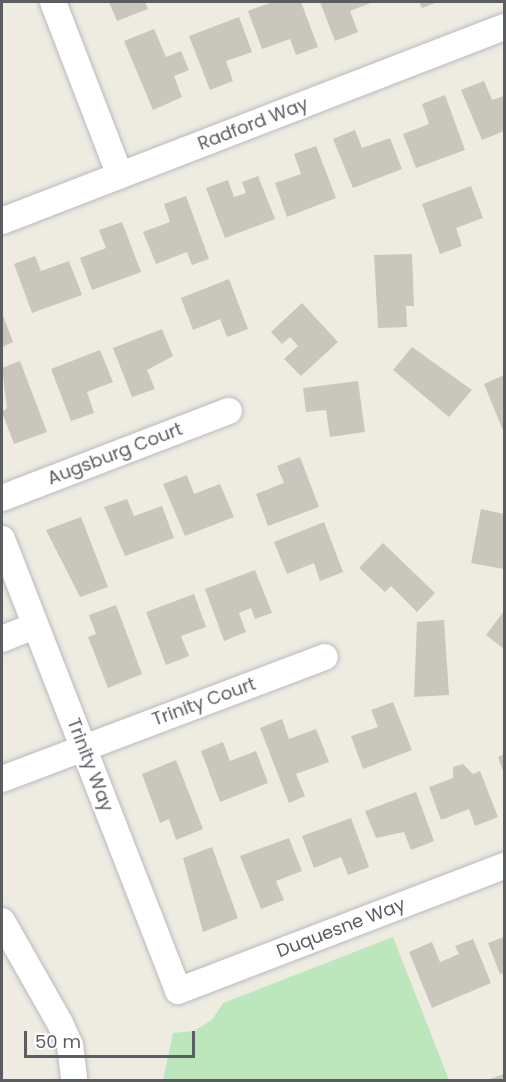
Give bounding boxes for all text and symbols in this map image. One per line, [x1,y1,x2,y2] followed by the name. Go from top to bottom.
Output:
[195,93,311,155] street label: Radford Way
[44,418,186,490] street label: Augsburg Court
[149,673,259,731] street label: Trinity Court
[62,715,118,815] street label: Trinity Way
[274,894,408,962] street label: Duquesne Way
[27,1019,198,1057] scale bar
[35,1029,81,1054] text: 50 m

